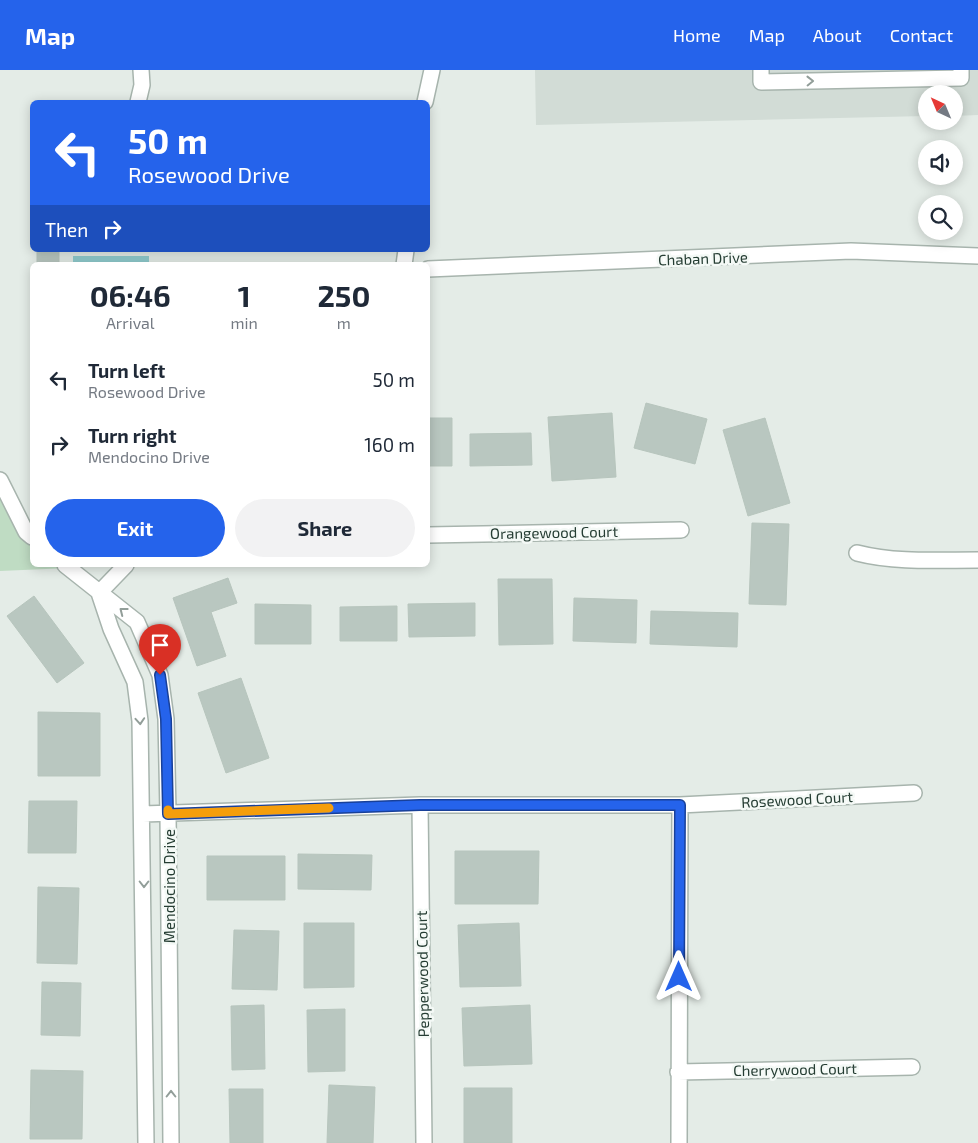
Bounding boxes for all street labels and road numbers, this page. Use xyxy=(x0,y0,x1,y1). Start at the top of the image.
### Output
street label: Chaban Drive xyxy=(658,247,748,269)
street label: Orangewood Court xyxy=(490,522,618,542)
street label: Rosewood Court xyxy=(741,787,854,811)
street label: Mendocino Drive xyxy=(160,829,178,943)
street label: Pepperwood Court xyxy=(412,910,432,1038)
street label: Cherrywood Court xyxy=(733,1059,857,1079)

